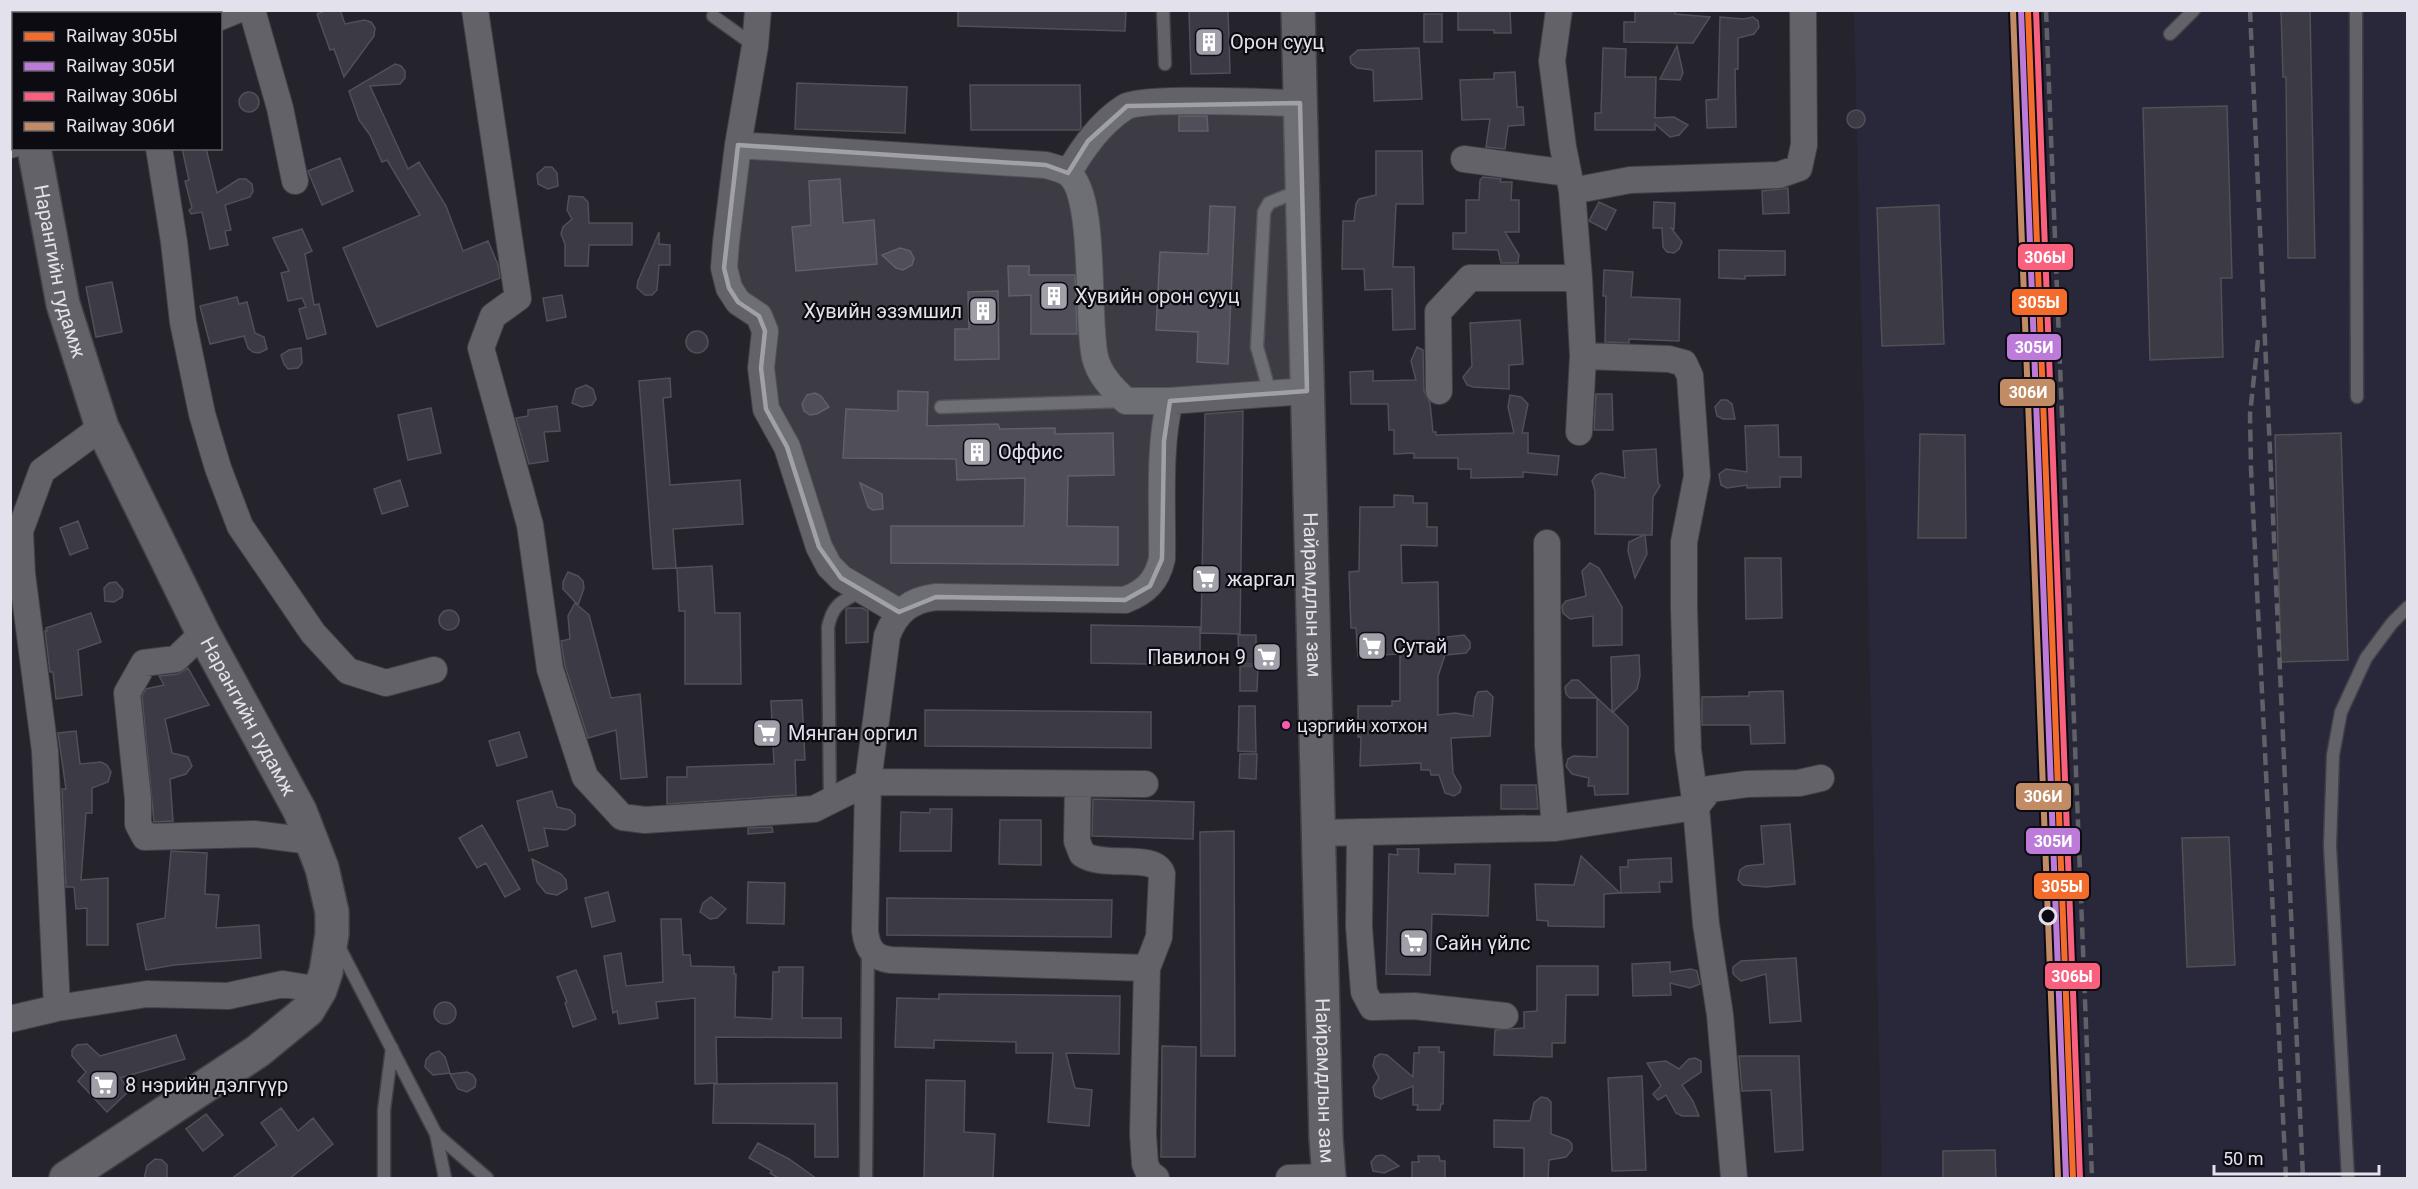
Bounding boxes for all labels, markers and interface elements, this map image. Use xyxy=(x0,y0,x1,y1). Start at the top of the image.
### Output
legend xyxy=(12,12,222,150)
text: Railway 305Ы xyxy=(66,25,178,46)
building icon: Орон сууц xyxy=(1193,26,1225,58)
place label: Орон сууц xyxy=(1230,30,1324,54)
text: Railway 305И xyxy=(66,55,175,76)
text: Railway 306Ы xyxy=(66,85,178,106)
text: Railway 306И xyxy=(66,115,175,136)
street label: Нарангийн гудамж xyxy=(29,183,92,362)
line badge: 306Ы xyxy=(2017,243,2074,271)
text: 306Ы xyxy=(2024,248,2066,267)
building icon: Хувийн орон сууц xyxy=(1038,280,1070,312)
place label: Хувийн орон сууц xyxy=(1075,284,1240,308)
line badge: 305Ы xyxy=(2011,288,2068,316)
text: 305Ы xyxy=(2018,293,2060,312)
building icon: Хувийн эзэмшил xyxy=(967,295,999,327)
place label: Хувийн эзэмшил xyxy=(803,299,962,323)
line badge: 305И xyxy=(2006,333,2062,361)
text: 305И xyxy=(2015,338,2053,357)
line badge: 306И xyxy=(1999,378,2056,407)
text: 306И xyxy=(2009,383,2047,402)
building icon: Оффис xyxy=(961,436,993,468)
place label: Оффис xyxy=(998,440,1063,464)
street label: Найрамдлын зам xyxy=(1298,512,1327,678)
supermarket icon: жаргал xyxy=(1190,563,1222,595)
place label: жаргал xyxy=(1227,567,1295,591)
supermarket icon: Сутай xyxy=(1356,630,1388,662)
street label: Нарангийн гудамж xyxy=(195,633,302,800)
place label: Сутай xyxy=(1393,634,1447,658)
supermarket icon: Павилон 9 xyxy=(1251,641,1283,673)
place label: Павилон 9 xyxy=(1147,645,1246,669)
place label: цэргийн хотхон xyxy=(1297,715,1428,736)
supermarket icon: Мянган оргил xyxy=(751,717,783,749)
marker: цэргийн хотхон xyxy=(1280,719,1292,731)
place label: Мянган оргил xyxy=(788,721,918,745)
line badge: 306И xyxy=(2015,782,2072,811)
text: 306И xyxy=(2024,787,2062,806)
line badge: 305И xyxy=(2025,827,2081,855)
text: 305И xyxy=(2034,832,2072,851)
line badge: 305Ы xyxy=(2033,872,2090,900)
text: 305Ы xyxy=(2041,877,2083,896)
unlabelled marker xyxy=(2039,907,2057,925)
supermarket icon: Сайн үйлс xyxy=(1398,927,1430,959)
place label: Сайн үйлс xyxy=(1435,931,1531,955)
line badge: 306Ы xyxy=(2044,962,2101,990)
text: 306Ы xyxy=(2051,967,2093,986)
street label: Найрамдлын зам xyxy=(1311,998,1340,1164)
supermarket icon: 8 нэрийн дэлгүүр xyxy=(88,1069,120,1101)
place label: 8 нэрийн дэлгүүр xyxy=(125,1073,288,1097)
scale bar xyxy=(2214,1138,2379,1176)
text: 50 m xyxy=(2223,1148,2263,1169)

